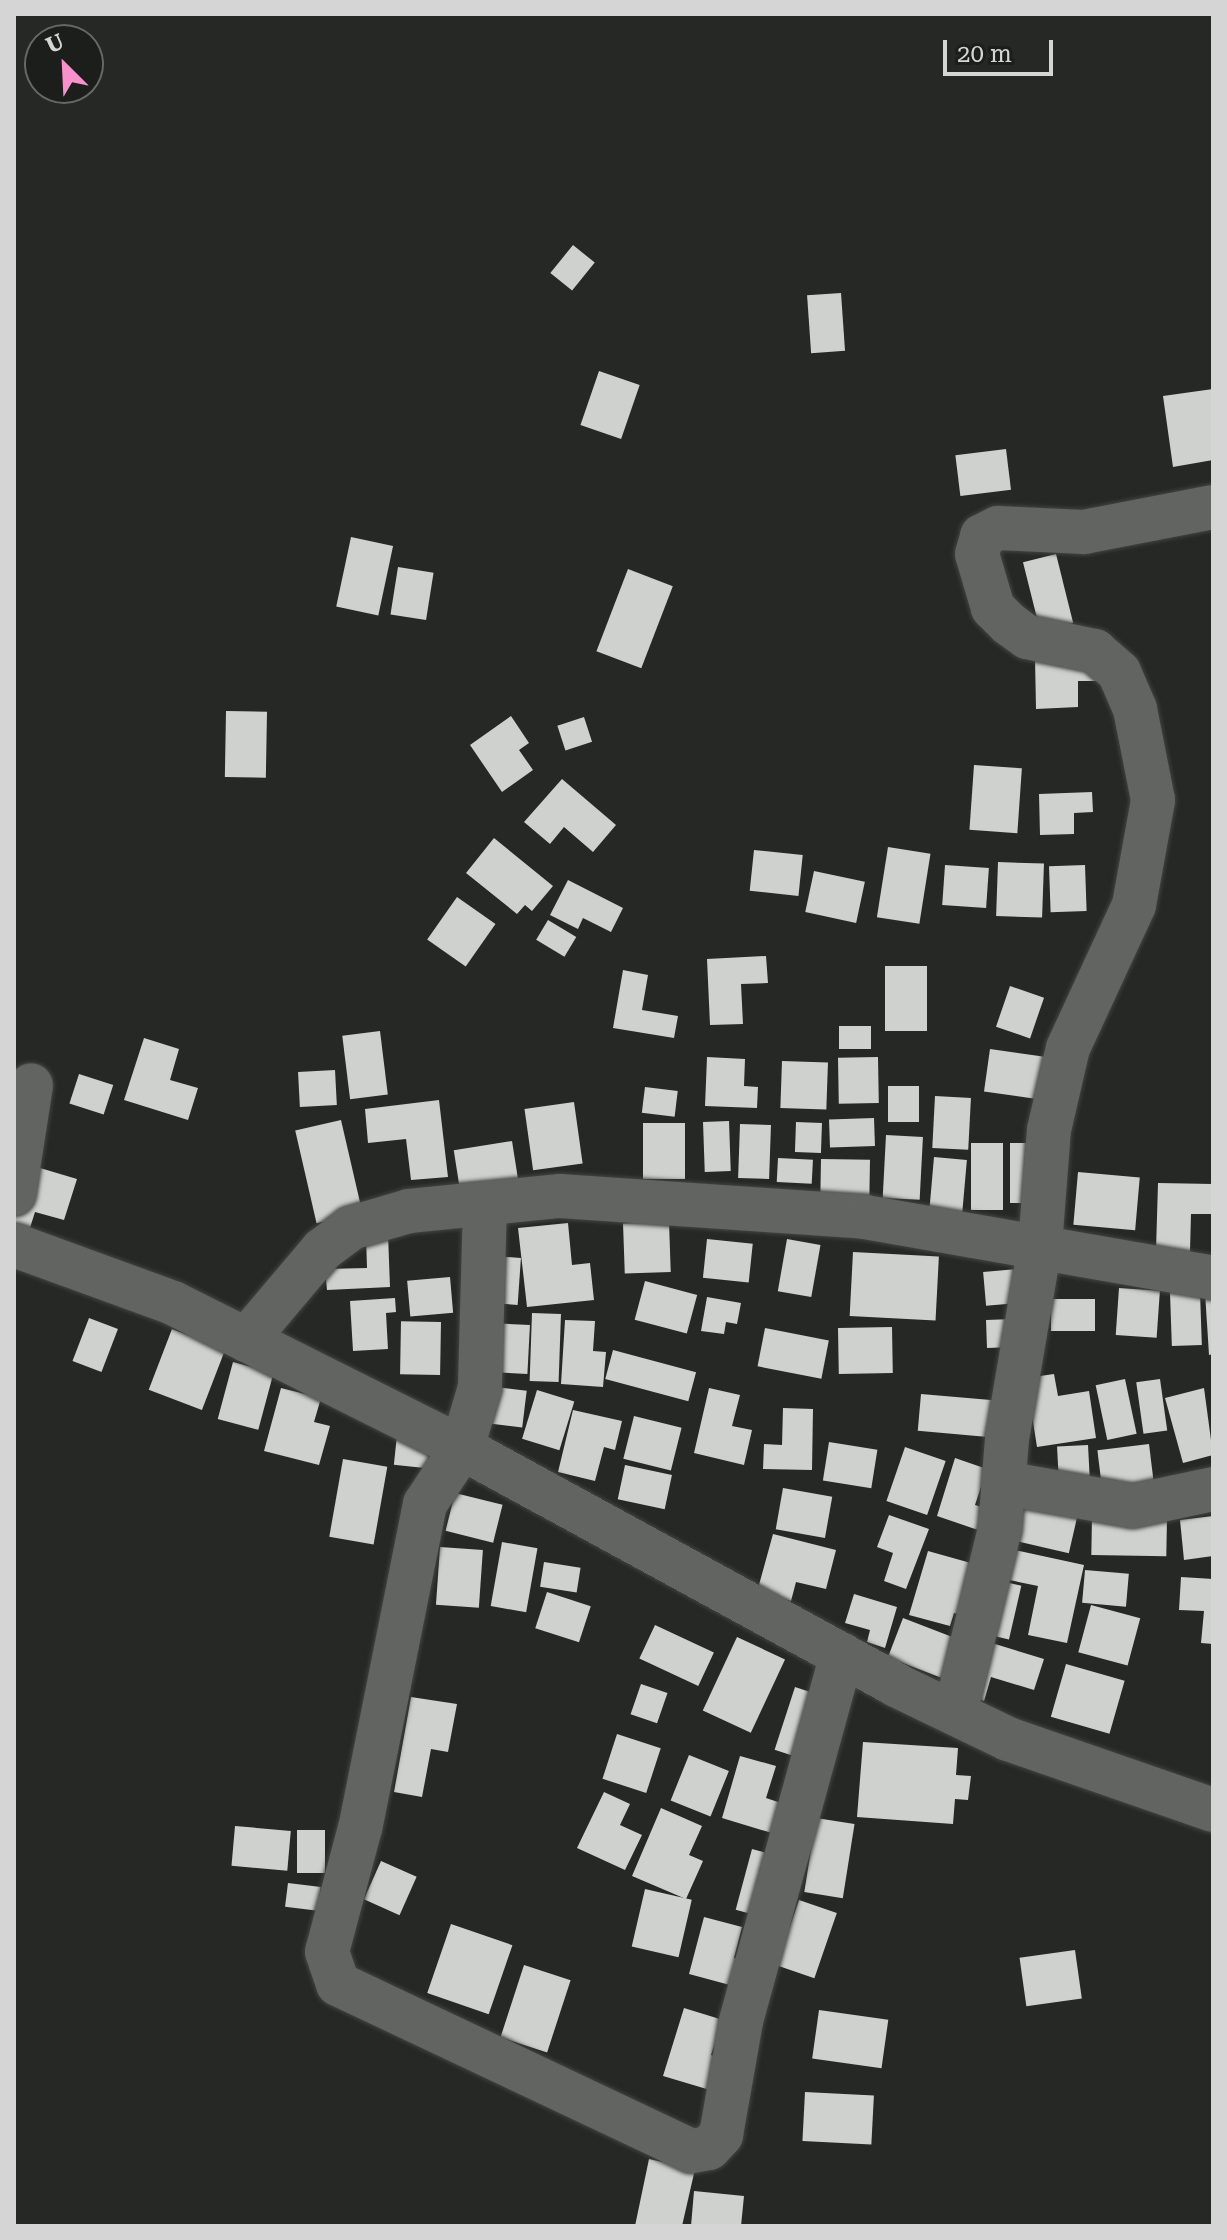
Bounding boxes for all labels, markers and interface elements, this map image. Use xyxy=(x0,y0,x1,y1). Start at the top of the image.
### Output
north arrow xyxy=(24,24,104,104)
scale bar xyxy=(947,24,1057,74)
text: U xyxy=(42,29,68,58)
text: 20 m xyxy=(957,40,1012,68)

